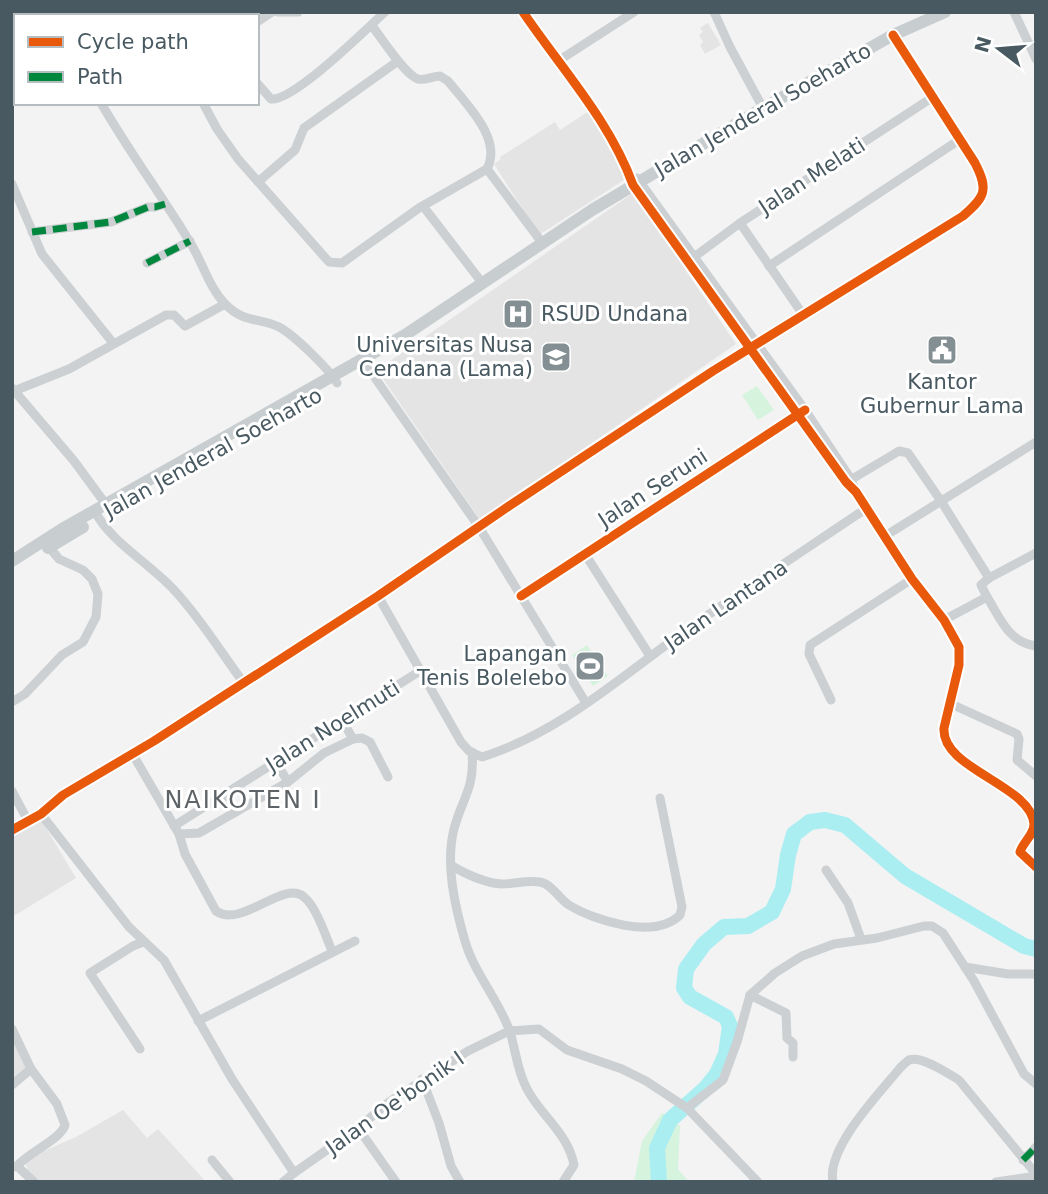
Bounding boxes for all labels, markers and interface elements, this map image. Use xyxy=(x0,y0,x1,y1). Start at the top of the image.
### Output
legend xyxy=(14,14,259,105)
north arrow xyxy=(964,14,1034,84)
text: Cycle path xyxy=(77,30,189,54)
text: N xyxy=(970,34,995,55)
street label: Jalan Jenderal Soeharto xyxy=(649,38,875,183)
text: Path xyxy=(77,65,123,89)
street label: Jalan Melati xyxy=(753,133,870,220)
hospital icon: RSUD Undana xyxy=(501,297,535,331)
place label: RSUD Undana xyxy=(541,302,688,326)
place label: Universitas Nusa Cendana (Lama) xyxy=(356,333,533,381)
public building icon: Kantor Gubernur Lama xyxy=(925,333,959,367)
school or university icon: Universitas Nusa Cendana (Lama) xyxy=(539,340,573,374)
place label: Kantor Gubernur Lama xyxy=(860,370,1024,418)
street label: Jalan Jenderal Soeharto xyxy=(98,383,326,524)
street label: Jalan Seruni xyxy=(592,444,712,533)
street label: Jalan Lantana xyxy=(658,555,792,656)
place label: Lapangan Tenis Bolelebo xyxy=(416,642,567,690)
sports icon: Lapangan Tenis Bolelebo xyxy=(573,649,607,683)
street label: Jalan Noelmuti xyxy=(260,675,404,778)
district label: NAIKOTEN I xyxy=(164,786,322,814)
street label: Jalan Oe'bonik I xyxy=(320,1046,469,1161)

